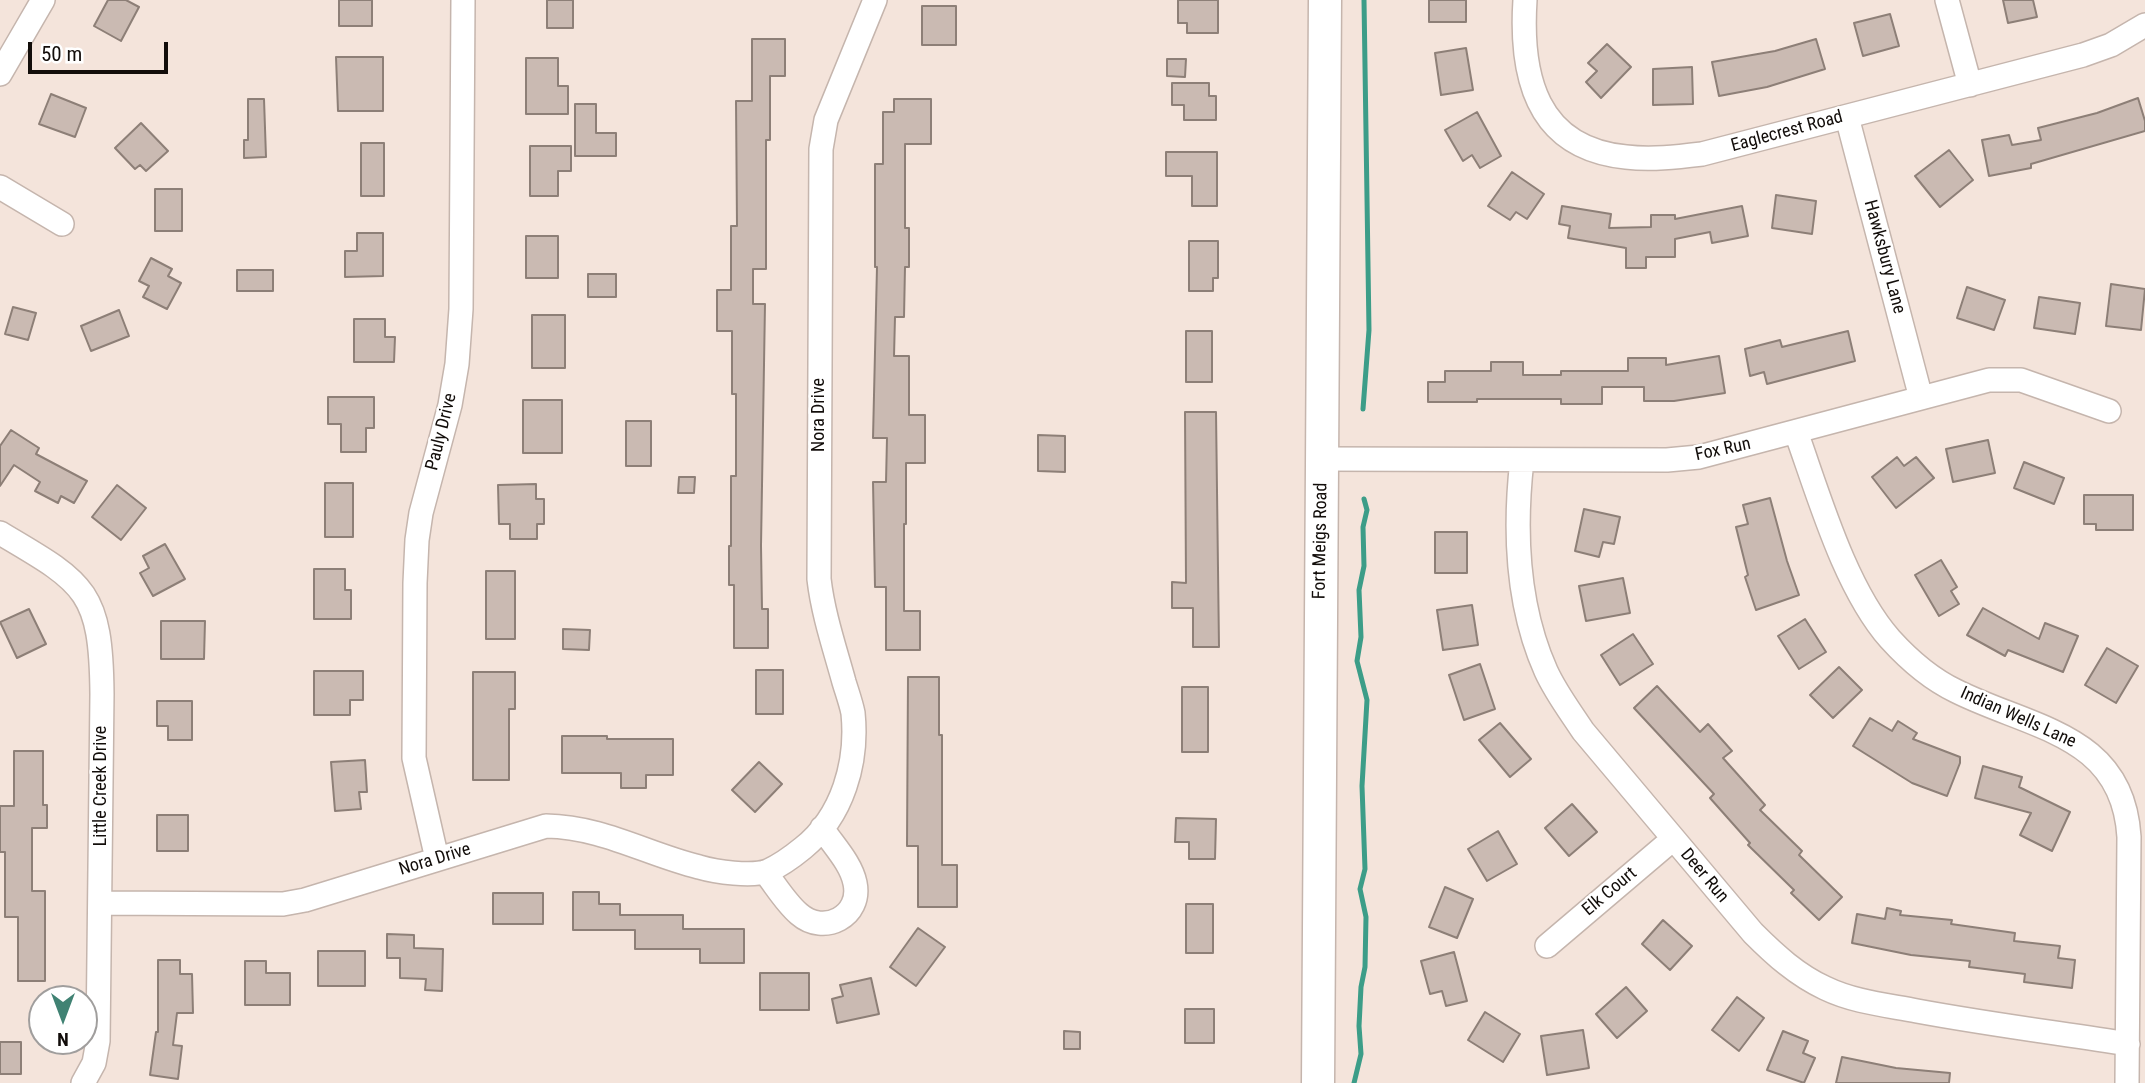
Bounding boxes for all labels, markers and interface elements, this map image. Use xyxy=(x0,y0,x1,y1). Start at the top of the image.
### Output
scale bar xyxy=(32,28,172,72)
text: 50 m xyxy=(41,42,82,66)
street label: Eaglecrest Road xyxy=(1729,107,1845,157)
street label: Hawksbury Lane xyxy=(1858,198,1910,316)
street label: Nora Drive xyxy=(808,378,830,452)
street label: Pauly Drive xyxy=(422,391,462,473)
street label: Fox Run xyxy=(1693,434,1753,466)
street label: Fort Meigs Road xyxy=(1309,483,1333,599)
street label: Indian Wells Lane xyxy=(1957,683,2079,753)
street label: Little Creek Drive xyxy=(90,726,112,846)
street label: Nora Drive xyxy=(396,839,474,881)
street label: Deer Run xyxy=(1675,845,1733,907)
street label: Elk Court xyxy=(1578,863,1642,921)
north arrow xyxy=(28,985,98,1055)
text: N xyxy=(57,1028,69,1051)

